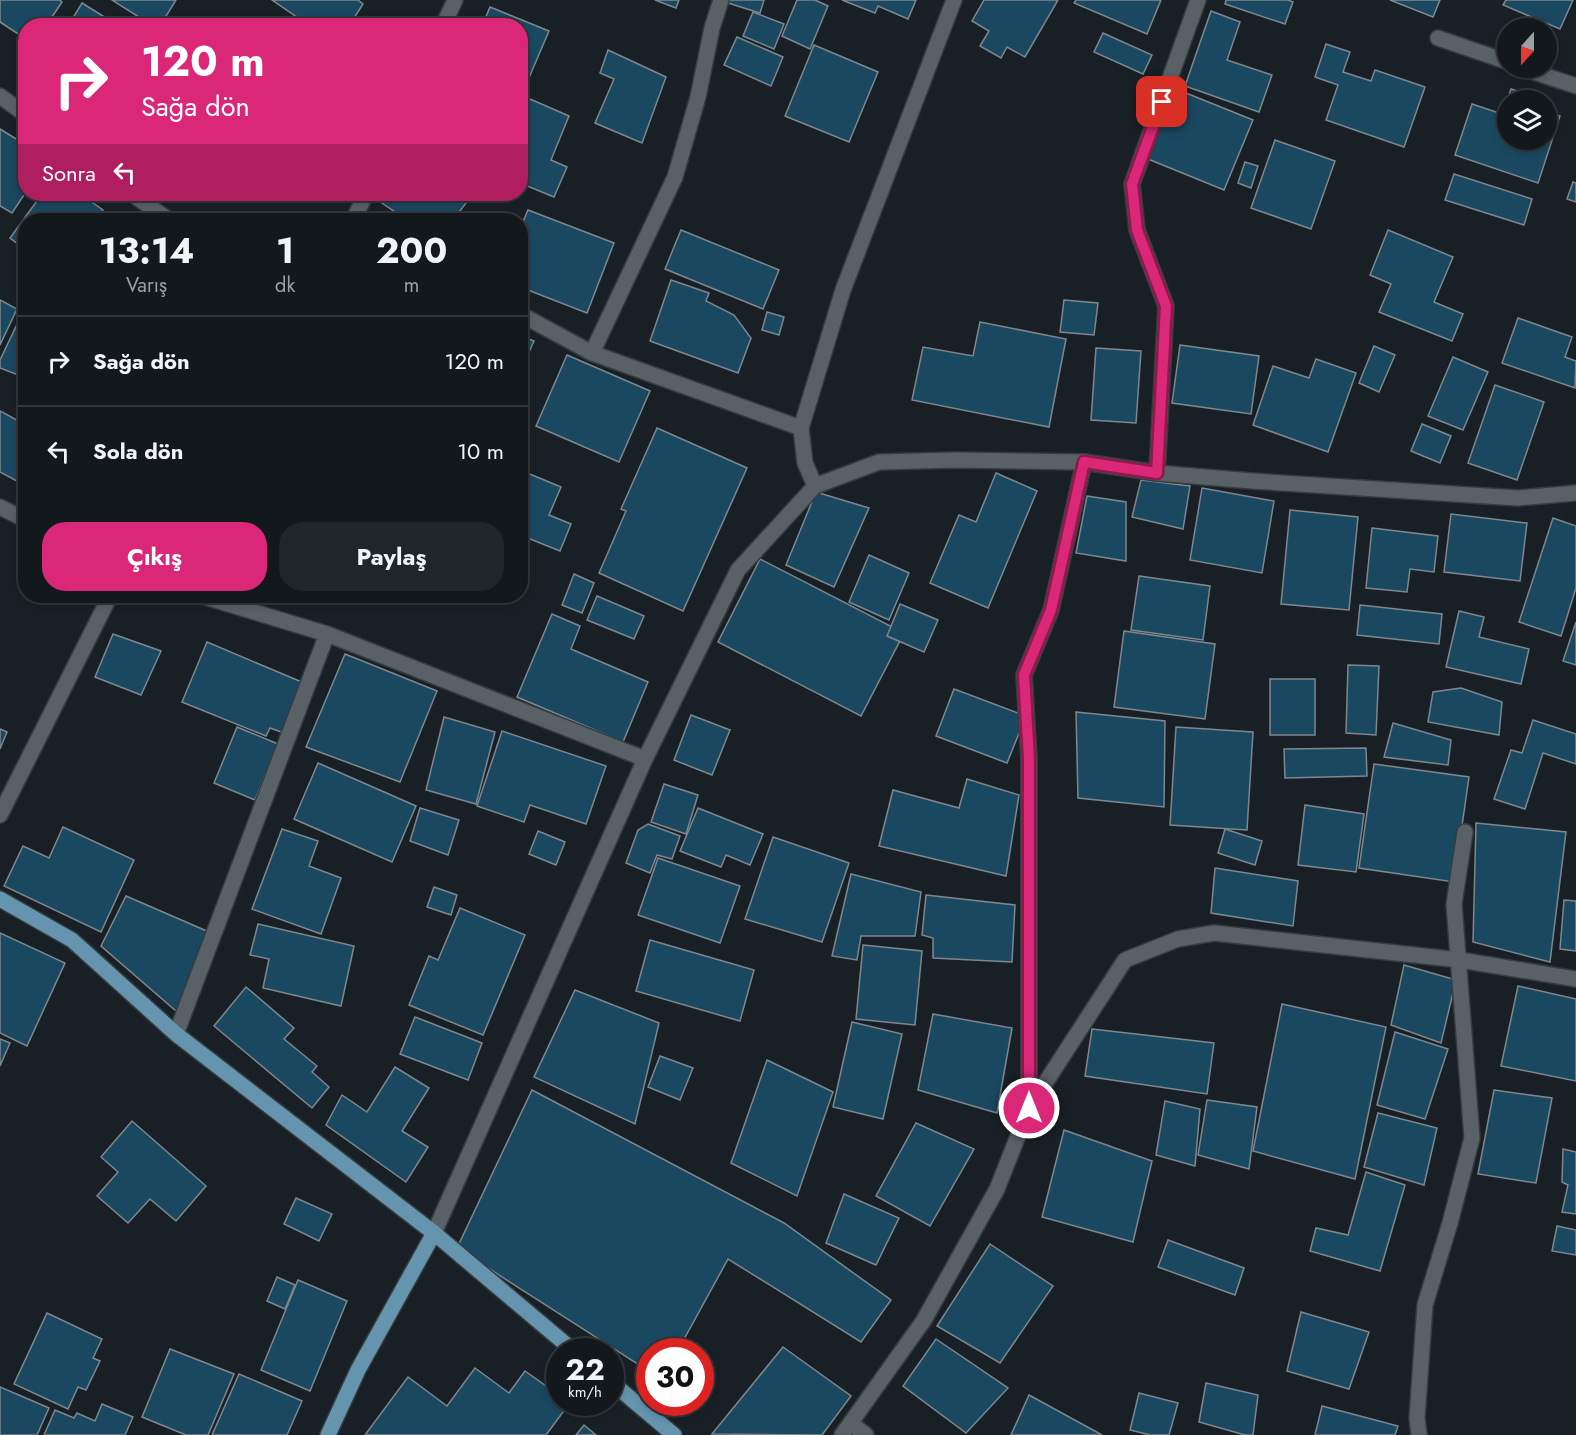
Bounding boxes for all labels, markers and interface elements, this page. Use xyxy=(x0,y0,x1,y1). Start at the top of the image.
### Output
north arrow xyxy=(1497,18,1557,78)
map controls xyxy=(1497,18,1557,150)
text: 120 m xyxy=(141,31,265,92)
icon: right xyxy=(42,42,120,120)
pin xyxy=(1136,76,1187,127)
icon: arrive xyxy=(1145,85,1178,118)
text: Sağa dön xyxy=(141,87,250,126)
button: layers xyxy=(1497,90,1557,150)
icon: left xyxy=(108,156,141,189)
text: Sonra xyxy=(42,157,96,189)
text: 13:14 xyxy=(99,224,194,276)
text: 1 xyxy=(276,224,294,276)
text: 200 xyxy=(376,224,447,276)
text: Varış xyxy=(126,271,167,300)
text: dk xyxy=(275,271,295,300)
text: m xyxy=(404,271,419,300)
icon: right xyxy=(42,345,75,378)
text: Sağa dön xyxy=(93,345,190,377)
text: 120 m xyxy=(445,345,504,377)
icon: left xyxy=(42,435,75,468)
text: Sola dön xyxy=(93,435,183,467)
text: 10 m xyxy=(457,435,504,467)
button: Çıkış xyxy=(42,522,267,591)
button: Paylaş xyxy=(279,522,504,591)
position arrow xyxy=(997,1076,1061,1140)
speed limit sign: 30 xyxy=(636,1338,714,1416)
text: 22 xyxy=(565,1348,605,1391)
text: km/h xyxy=(568,1381,602,1403)

